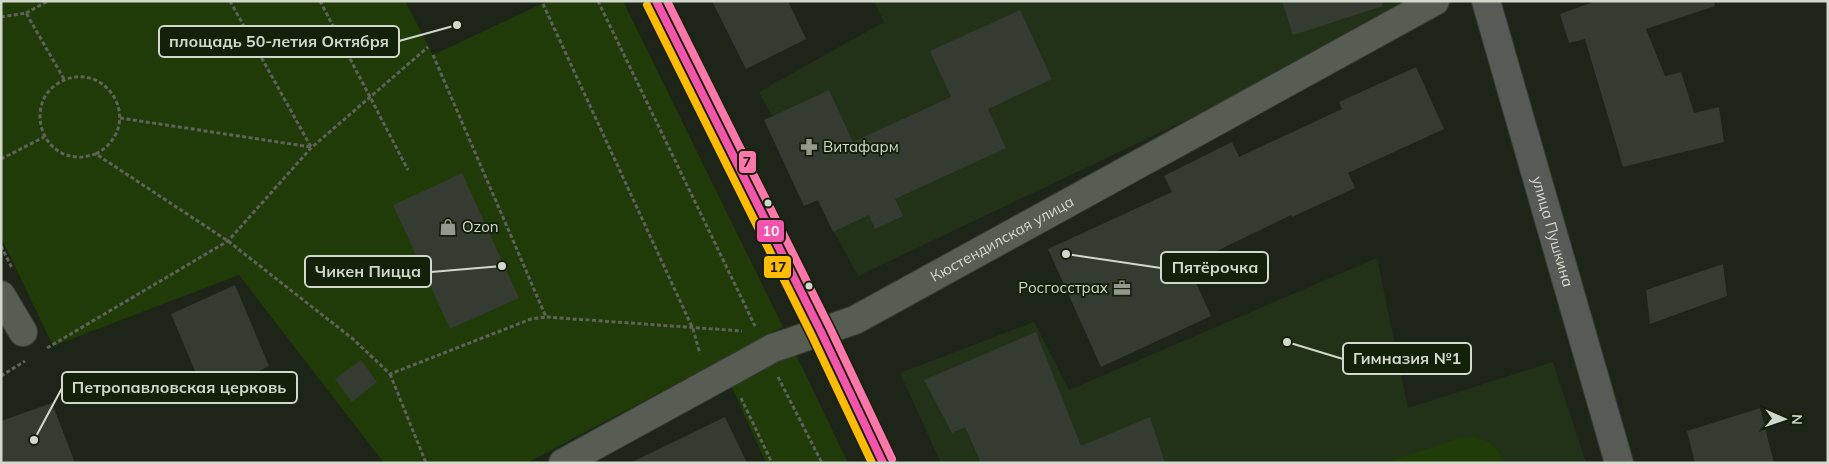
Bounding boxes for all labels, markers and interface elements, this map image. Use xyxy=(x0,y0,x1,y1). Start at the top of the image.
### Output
callout: площадь 50-летия Октября xyxy=(159,26,399,57)
text: площадь 50-летия Октября xyxy=(169,31,389,51)
pharmacy icon: Витафарм xyxy=(799,137,819,157)
place label: Витафарм xyxy=(823,137,899,156)
line badge: 7 xyxy=(738,150,757,174)
text: 7 xyxy=(743,153,751,171)
street label: улица Пушкина xyxy=(1528,174,1578,289)
street label: Кюстендилская улица xyxy=(927,192,1077,286)
unlabelled marker xyxy=(763,198,773,208)
shop icon: Ozon xyxy=(438,217,458,237)
place label: Ozon xyxy=(462,217,499,236)
line badge: 10 xyxy=(756,219,785,243)
text: 10 xyxy=(763,222,779,240)
callout: Пятёрочка xyxy=(1161,252,1268,283)
line badge: 17 xyxy=(763,255,792,279)
callout: Чикен Пицца xyxy=(305,256,431,287)
text: Пятёрочка xyxy=(1172,257,1258,277)
text: 17 xyxy=(770,258,786,276)
text: Чикен Пицца xyxy=(315,261,421,281)
place label: Росгосстрах xyxy=(1018,278,1108,297)
office icon: Росгосстрах xyxy=(1112,278,1132,298)
unlabelled marker xyxy=(804,281,814,291)
callout: Гимназия №1 xyxy=(1343,343,1471,374)
text: Гимназия №1 xyxy=(1353,348,1461,368)
callout: Петропавловская церковь xyxy=(62,372,297,403)
text: Петропавловская церковь xyxy=(72,377,286,397)
north arrow xyxy=(1759,394,1809,444)
text: N xyxy=(1788,414,1806,425)

